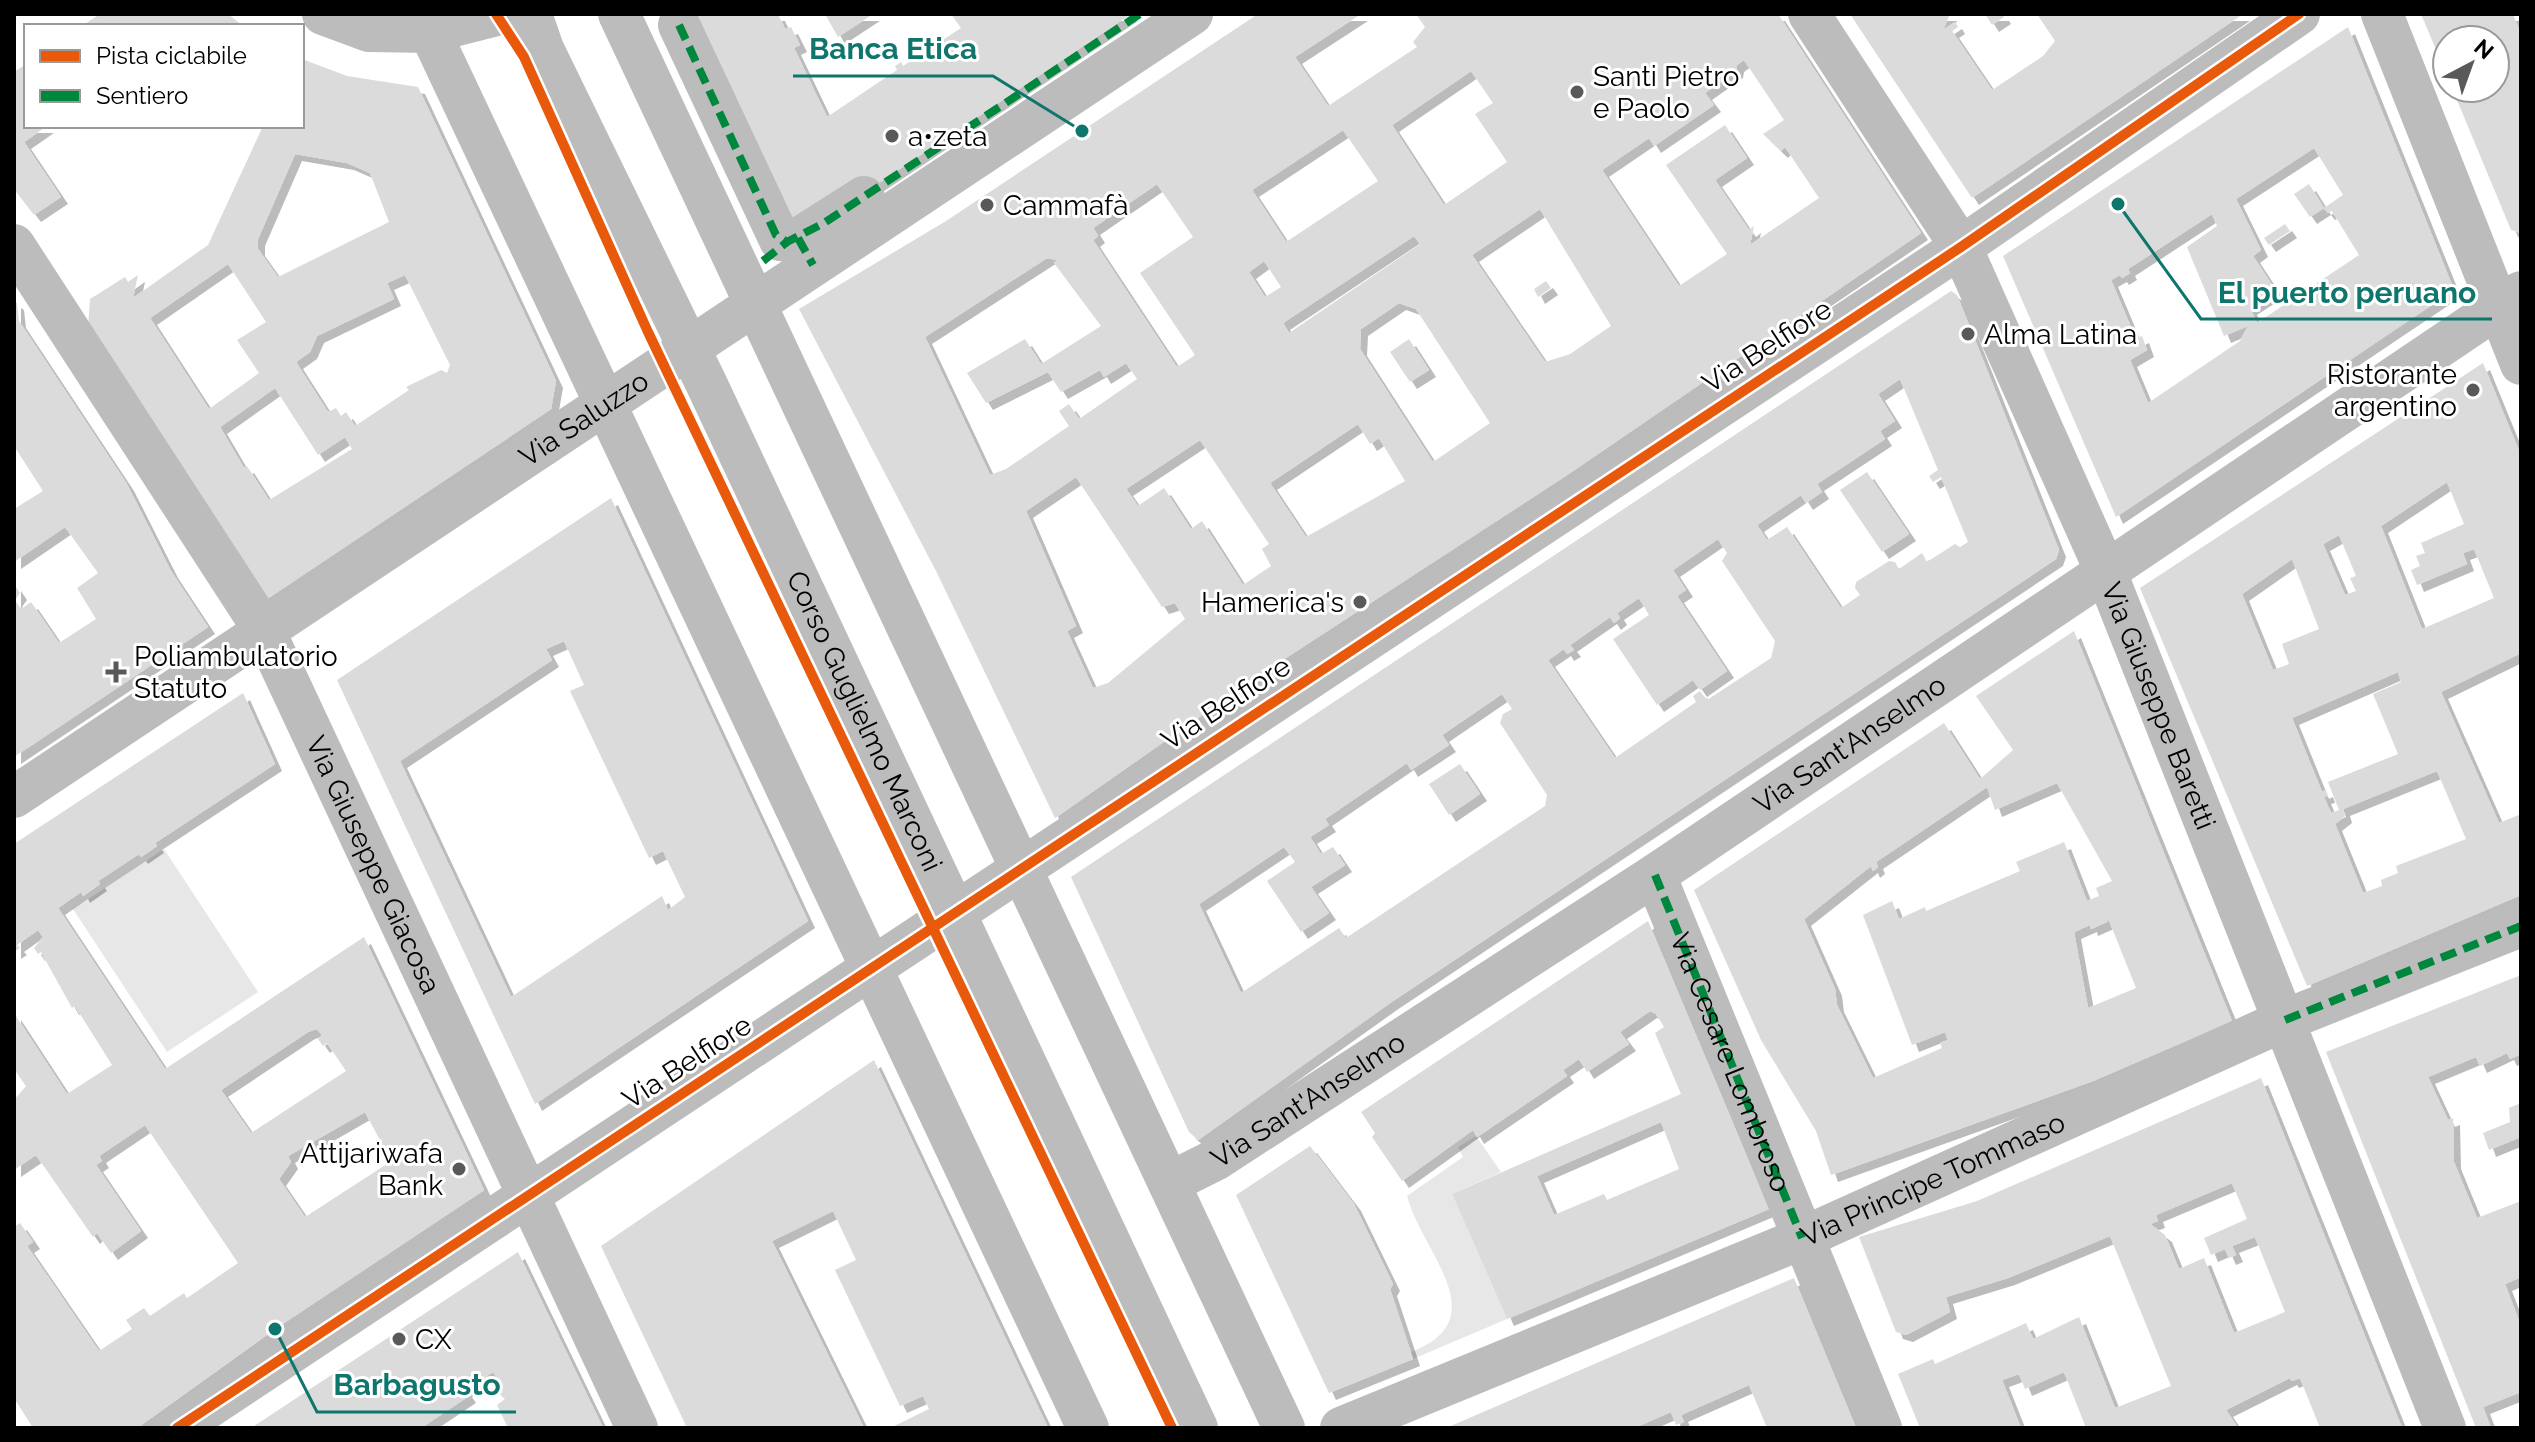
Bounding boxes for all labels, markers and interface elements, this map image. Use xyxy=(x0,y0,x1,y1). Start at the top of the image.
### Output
callout: Banca Etica xyxy=(793,22,993,76)
legend xyxy=(24,24,304,128)
north arrow xyxy=(2431,24,2511,104)
text: Banca Etica xyxy=(809,31,977,66)
text: N xyxy=(2469,34,2499,64)
text: Pista ciclabile xyxy=(96,41,247,70)
place label: Santi Pietro e Paolo xyxy=(1593,60,1739,125)
text: Sentiero xyxy=(96,81,188,110)
marker: Santi Pietro e Paolo xyxy=(1568,83,1586,101)
place label: a•zeta xyxy=(908,120,988,153)
marker: a•zeta xyxy=(883,127,901,145)
place label: Cammafà xyxy=(1003,189,1129,222)
marker: Cammafà xyxy=(978,196,996,214)
callout: El puerto peruano xyxy=(2201,265,2492,319)
text: El puerto peruano xyxy=(2218,275,2476,310)
street label: Via Belfiore xyxy=(1696,292,1838,400)
place label: Alma Latina xyxy=(1984,318,2137,351)
marker: Alma Latina xyxy=(1959,325,1977,343)
place label: Ristorante argentino xyxy=(2327,358,2457,423)
street label: Via Saluzzo xyxy=(513,364,654,473)
marker: Ristorante argentino xyxy=(2464,381,2482,399)
street label: Corso Guglielmo Marconi xyxy=(780,566,949,876)
street label: Via Giuseppe Baretti xyxy=(2095,578,2223,834)
place label: Hamerica's xyxy=(1201,586,1344,619)
marker: Hamerica's xyxy=(1351,593,1369,611)
place label: Poliambulatorio Statuto xyxy=(134,640,338,705)
street label: Via Belfiore xyxy=(1155,649,1297,757)
marker: Poliambulatorio Statuto xyxy=(105,661,127,683)
street label: Via Sant'Anselmo xyxy=(1747,668,1952,820)
street label: Via Giuseppe Giacosa xyxy=(299,731,448,999)
street label: Via Cesare Lombroso xyxy=(1664,928,1798,1197)
street label: Via Belfiore xyxy=(616,1008,758,1116)
street label: Via Sant'Anselmo xyxy=(1205,1025,1411,1175)
street label: Via Principe Tommaso xyxy=(1795,1105,2070,1253)
place label: Attijariwafa Bank xyxy=(300,1137,443,1202)
marker: Attijariwafa Bank xyxy=(450,1160,468,1178)
place label: CX xyxy=(415,1323,452,1356)
marker: CX xyxy=(390,1330,408,1348)
callout: Barbagusto xyxy=(317,1358,516,1412)
text: Barbagusto xyxy=(333,1367,501,1402)

